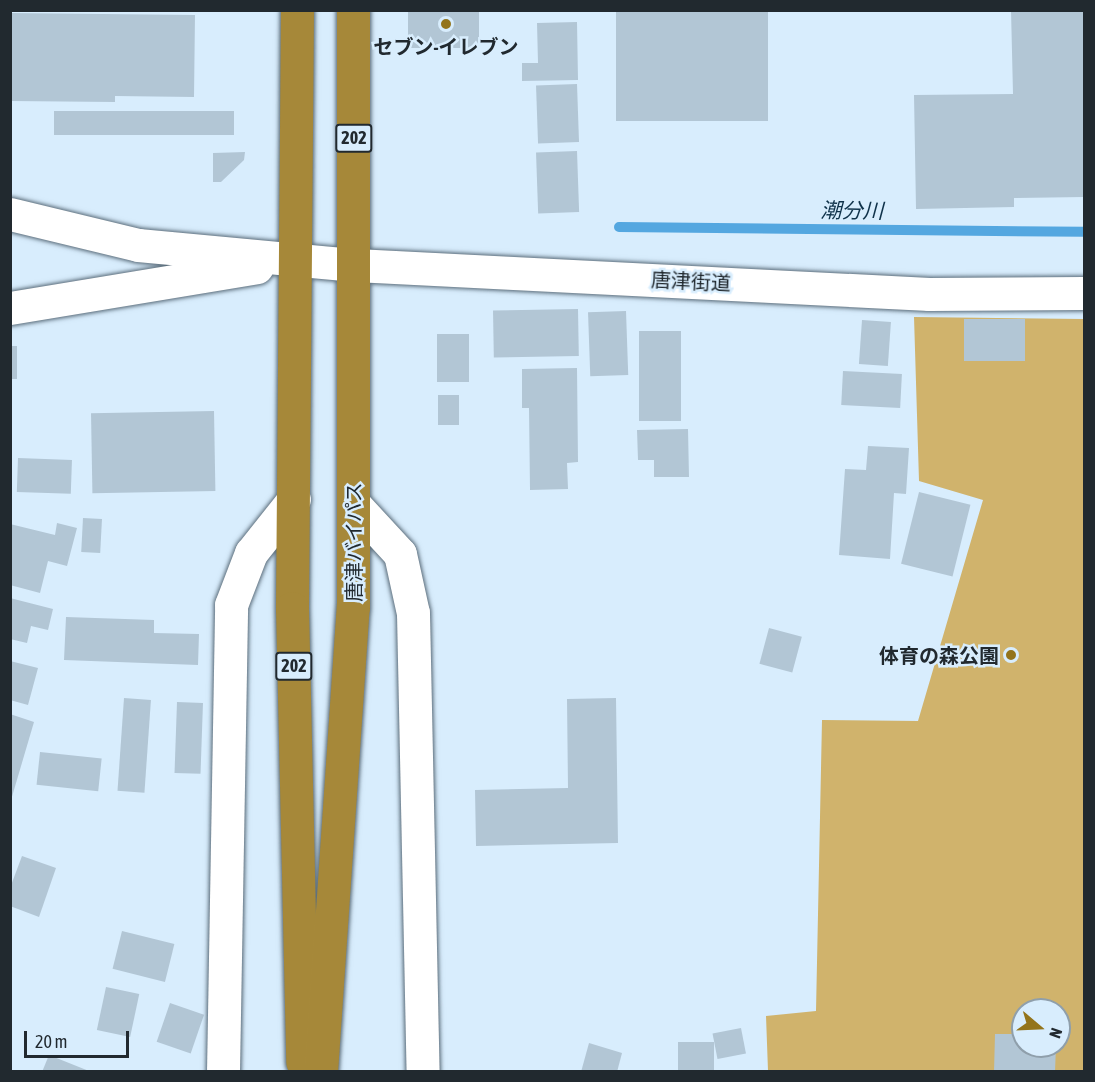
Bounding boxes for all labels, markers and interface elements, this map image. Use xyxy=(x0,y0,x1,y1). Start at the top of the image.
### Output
marker: セブン-イレブン xyxy=(439,17,453,31)
place label: セブン-イレブン xyxy=(374,34,518,58)
road number: 202 xyxy=(334,123,374,153)
water label: 潮分川 xyxy=(820,197,884,223)
street label: 唐津街道 xyxy=(650,267,732,295)
street label: 唐津バイパス xyxy=(341,482,365,602)
place label: 体育の森公園 xyxy=(879,643,999,667)
marker: 体育の森公園 xyxy=(1004,648,1018,662)
road number: 202 xyxy=(274,651,314,681)
north arrow xyxy=(1011,998,1071,1058)
scale bar xyxy=(27,1019,132,1057)
text: N xyxy=(1046,1026,1066,1041)
text: 20 m xyxy=(35,1031,67,1052)

